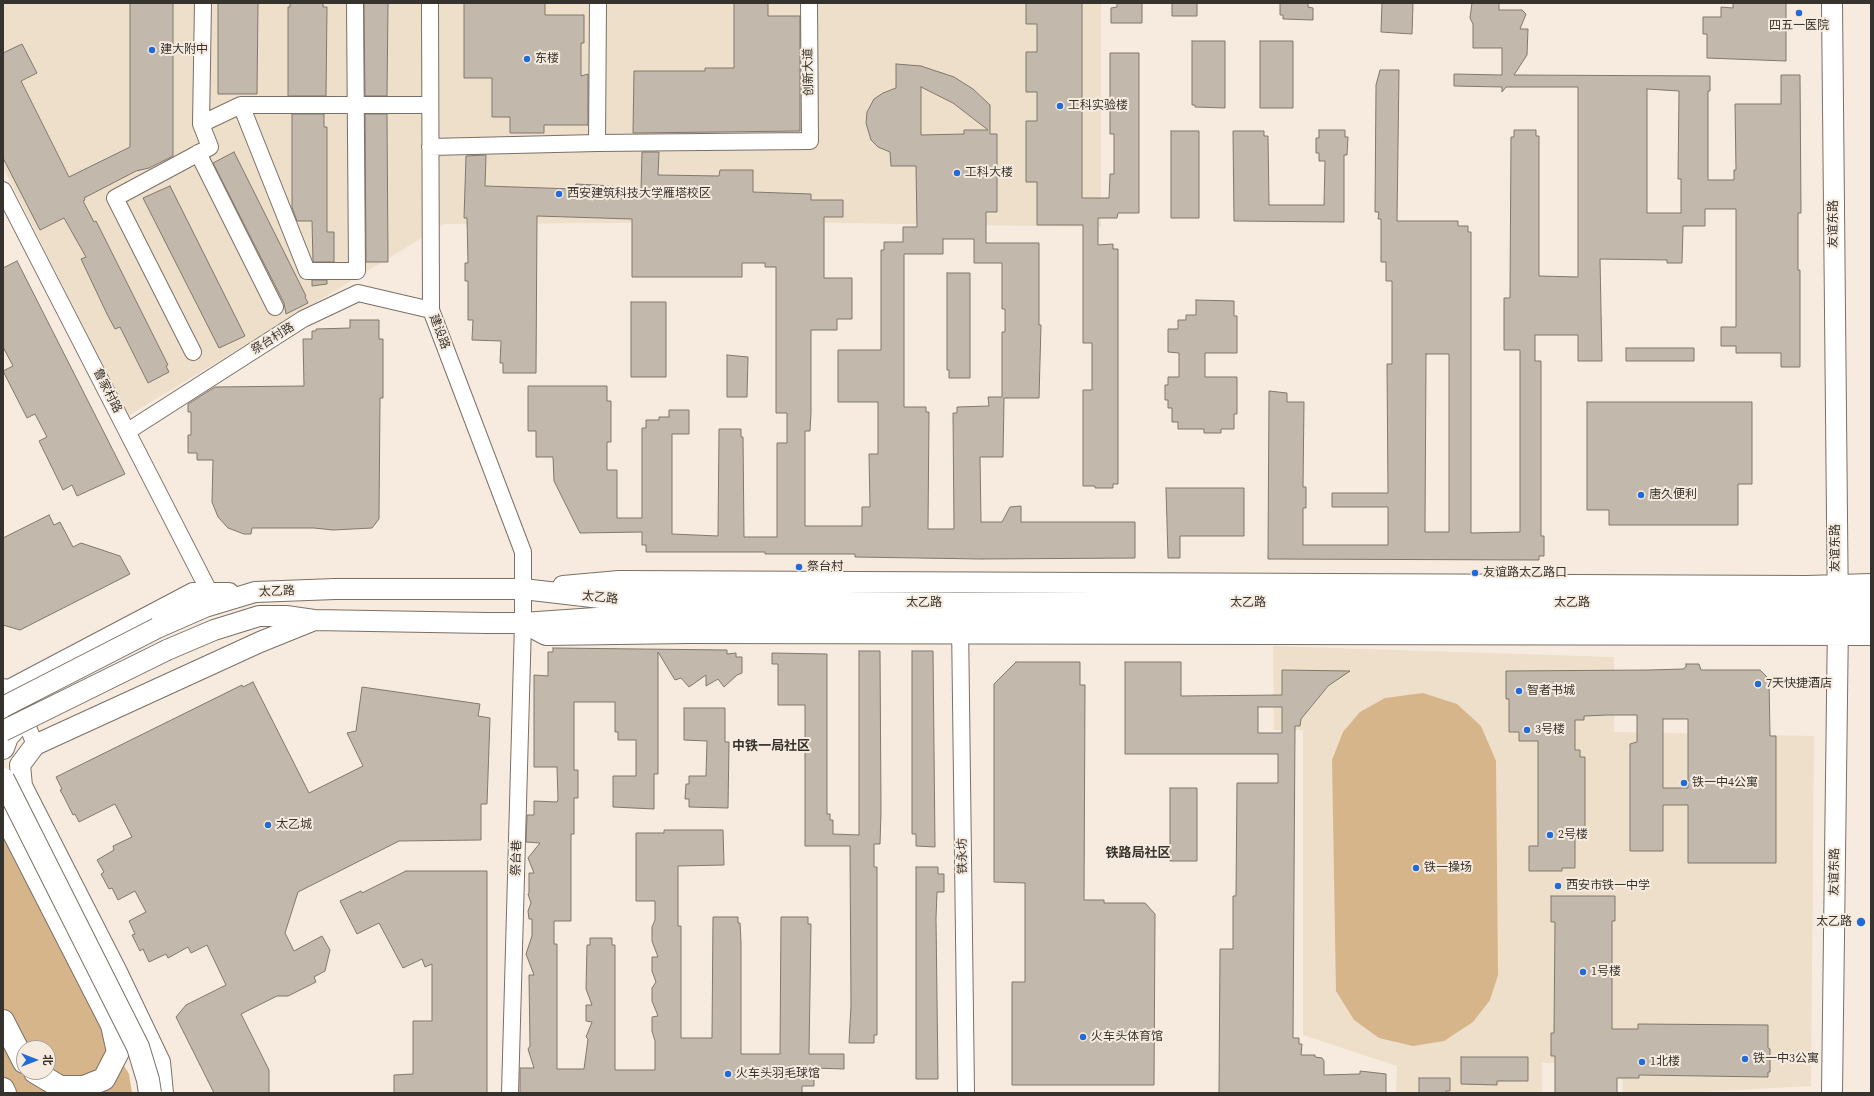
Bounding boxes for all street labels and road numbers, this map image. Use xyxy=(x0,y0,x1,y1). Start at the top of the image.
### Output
street label: 创新大道 xyxy=(801,48,817,96)
street label: 友谊东路 xyxy=(1827,200,1841,248)
street label: 建设路 xyxy=(426,313,452,351)
street label: 祭台村路 xyxy=(249,320,297,358)
street label: 鲁家村路 xyxy=(90,366,124,416)
street label: 友谊东路 xyxy=(1829,524,1843,572)
street label: 太乙路 xyxy=(259,584,295,600)
street label: 太乙路 xyxy=(581,589,619,607)
street label: 太乙路 xyxy=(906,596,942,610)
street label: 太乙路 xyxy=(1230,596,1266,610)
street label: 太乙路 xyxy=(1554,596,1590,610)
street label: 铁永坊 xyxy=(955,838,971,874)
street label: 祭台巷 xyxy=(509,840,525,876)
street label: 友谊东路 xyxy=(1827,848,1843,896)

